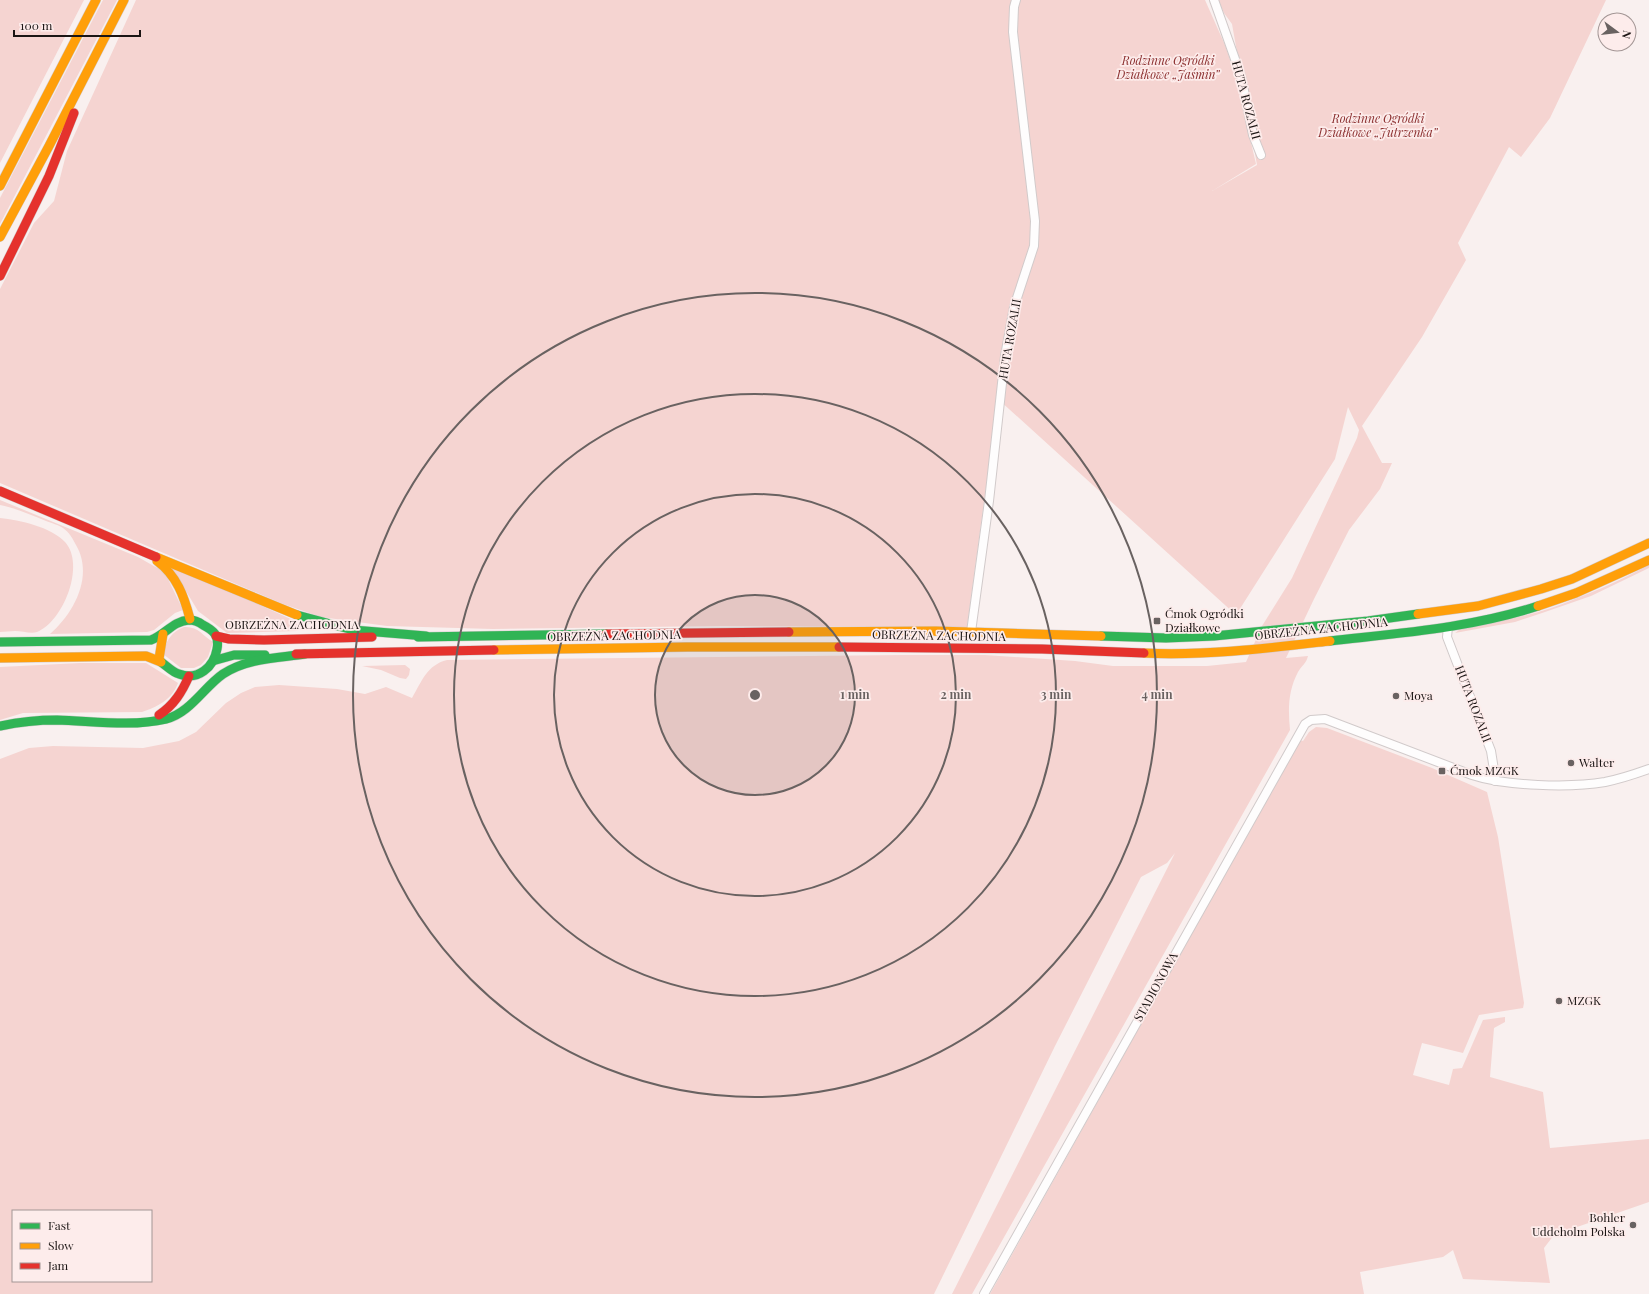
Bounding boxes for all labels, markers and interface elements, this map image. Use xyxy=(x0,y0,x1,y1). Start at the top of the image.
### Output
scale bar xyxy=(14,12,140,38)
north arrow xyxy=(1597,12,1637,52)
text: 100 m xyxy=(20,17,53,33)
text: N xyxy=(1619,29,1635,41)
park label: Rodzinne Ogródki Działkowe „Jaśmin” xyxy=(1115,52,1221,82)
street label: HUTA ROZALII xyxy=(1229,59,1265,141)
park label: Rodzinne Ogródki Działkowe „Jutrzenka” xyxy=(1317,110,1439,140)
street label: HUTA ROZALII xyxy=(994,298,1024,380)
place label: Ćmok Ogródki Działkowe xyxy=(1165,605,1244,635)
street label: OBRZEŻNA ZACHODNIA xyxy=(1254,613,1389,643)
street label: OBRZEŻNA ZACHODNIA xyxy=(225,616,359,632)
marker: Ćmok Ogródki Działkowe xyxy=(1152,616,1162,626)
street label: OBRZEŻNA ZACHODNIA xyxy=(547,626,681,644)
street label: OBRZEŻNA ZACHODNIA xyxy=(872,626,1006,644)
street label: HUTA ROZALII xyxy=(1452,663,1496,744)
text: 1 min xyxy=(840,686,870,702)
text: 2 min xyxy=(941,686,972,702)
text: 3 min xyxy=(1041,686,1072,702)
text: 4 min xyxy=(1141,686,1173,702)
place label: Moya xyxy=(1404,687,1433,703)
centre of rings xyxy=(748,688,762,702)
marker: Moya xyxy=(1391,691,1401,701)
place label: Walter xyxy=(1578,754,1615,770)
marker: Walter xyxy=(1566,758,1576,768)
place label: Ćmok MZGK xyxy=(1450,762,1519,778)
marker: Ćmok MZGK xyxy=(1437,766,1447,776)
street label: STADIONOWA xyxy=(1129,949,1181,1024)
place label: MZGK xyxy=(1567,992,1601,1008)
marker: MZGK xyxy=(1554,996,1564,1006)
place label: Bohler Uddeholm Polska xyxy=(1532,1209,1626,1239)
legend xyxy=(12,1210,152,1282)
text: Fast xyxy=(48,1217,71,1233)
marker: Bohler Uddeholm Polska xyxy=(1628,1220,1638,1230)
text: Slow xyxy=(48,1237,74,1253)
text: Jam xyxy=(47,1257,69,1273)

